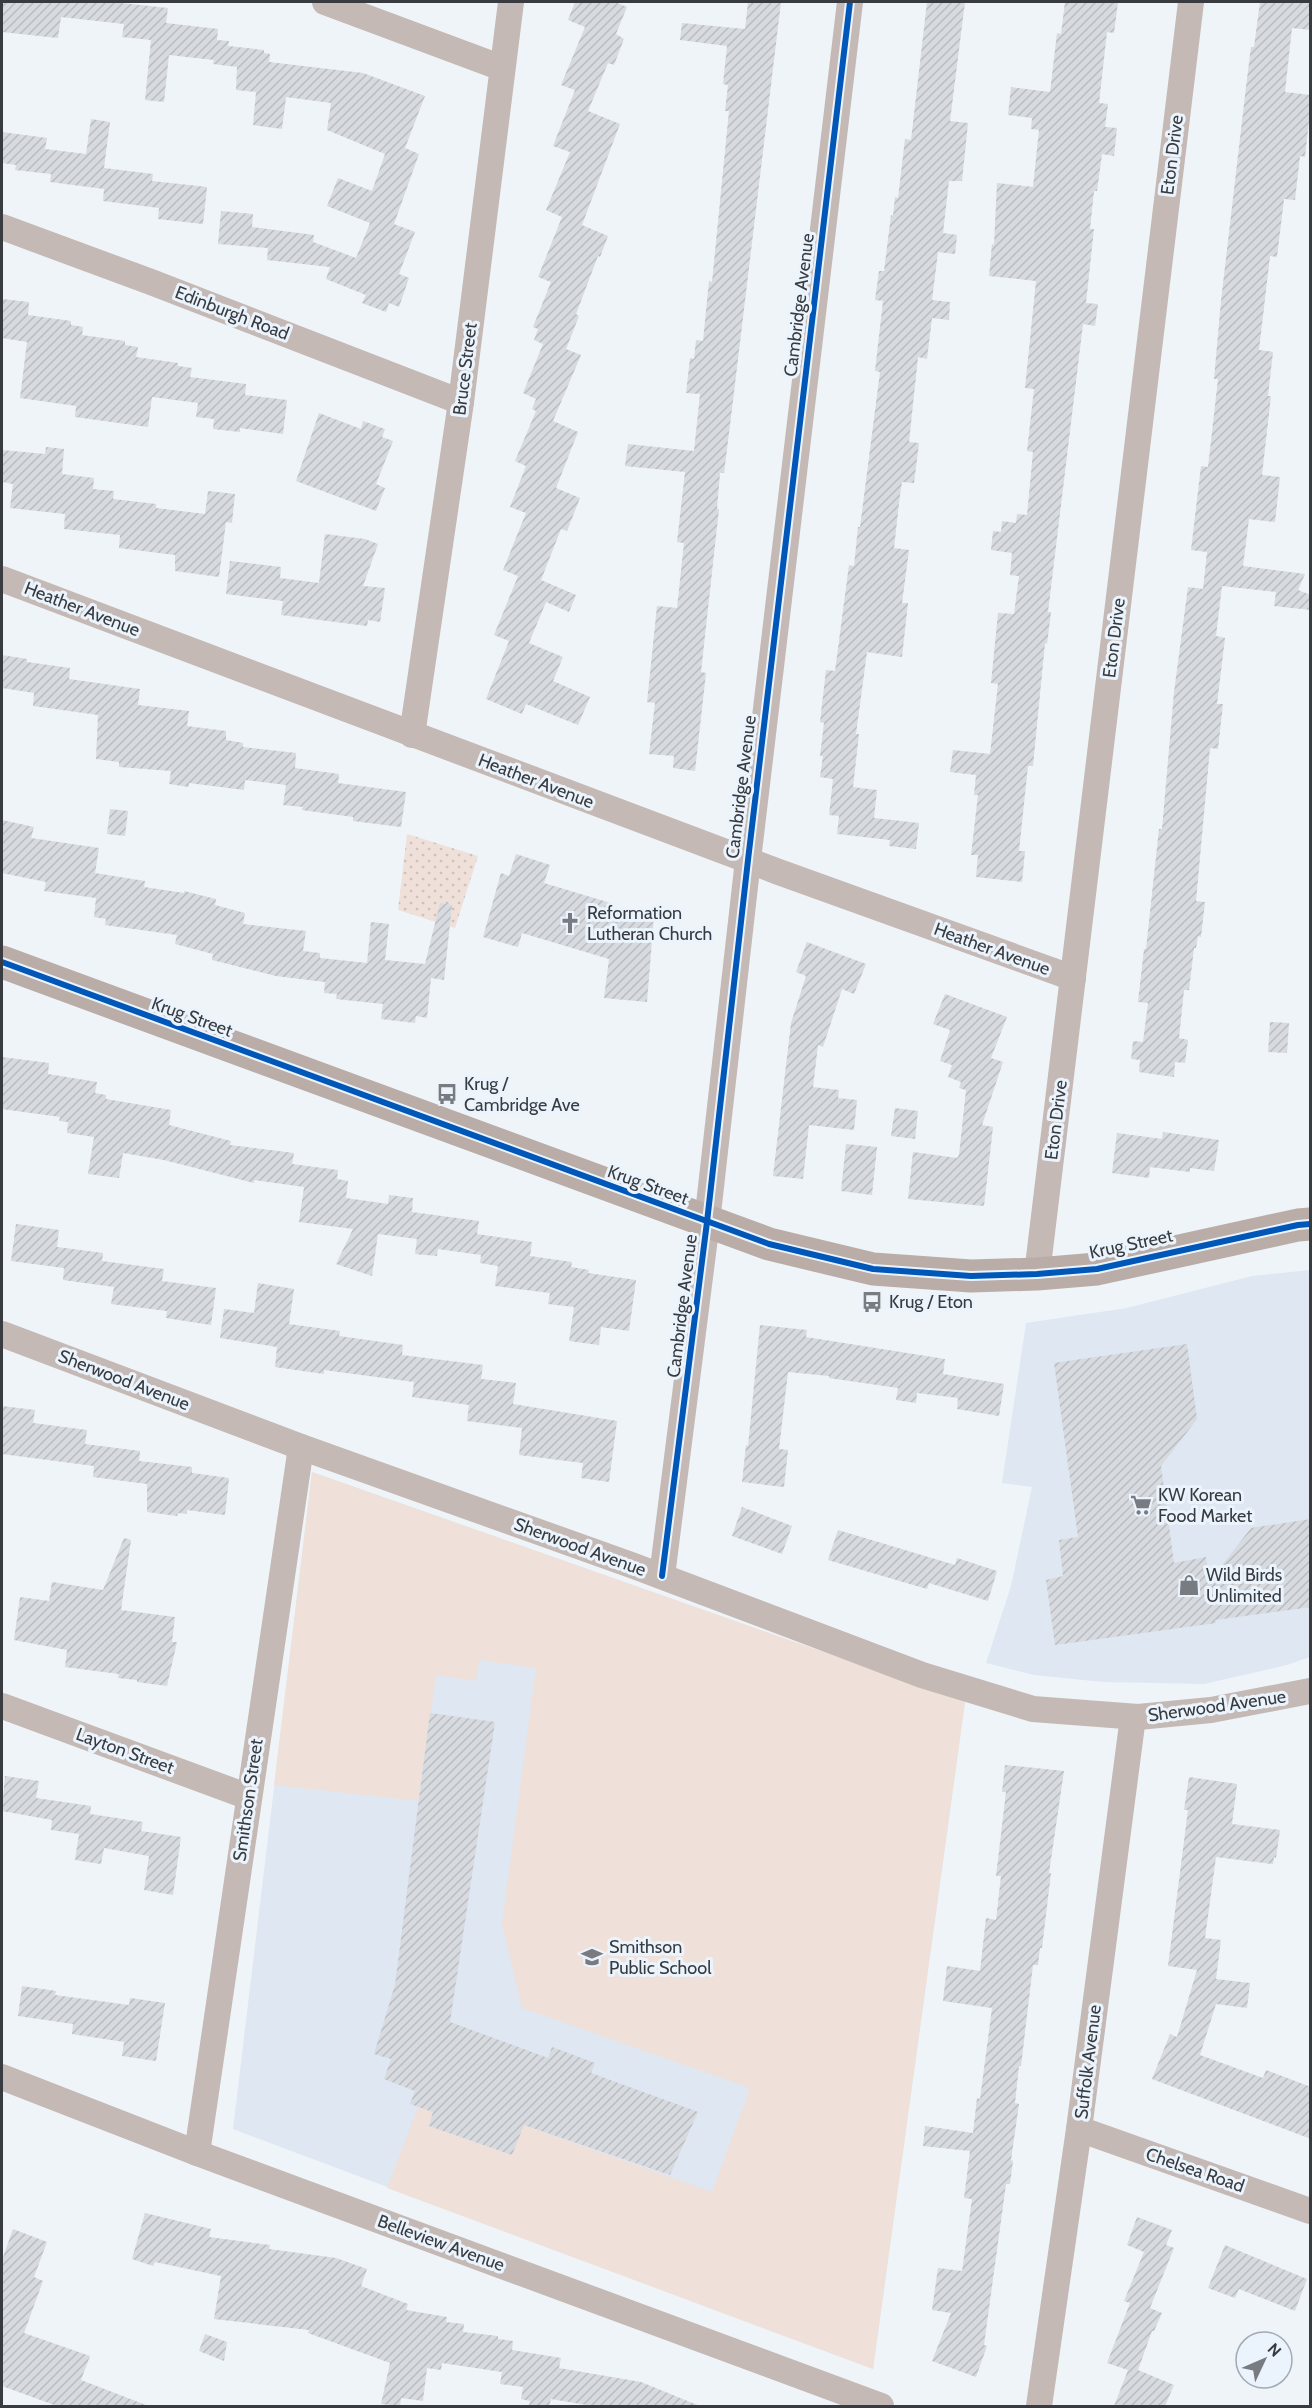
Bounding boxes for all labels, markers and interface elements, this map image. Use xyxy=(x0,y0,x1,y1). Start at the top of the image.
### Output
street label: Eton Drive xyxy=(1156,114,1188,196)
street label: Cambridge Avenue xyxy=(779,232,819,378)
street label: Edinburgh Road xyxy=(172,281,292,345)
street label: Bruce Street xyxy=(448,321,482,417)
street label: Heather Avenue xyxy=(21,577,143,641)
street label: Eton Drive xyxy=(1098,597,1130,679)
street label: Cambridge Avenue xyxy=(721,714,761,860)
street label: Heather Avenue xyxy=(475,749,597,813)
place label: Reformation Lutheran Church xyxy=(587,902,712,945)
church icon: Reformation Lutheran Church xyxy=(558,911,582,935)
street label: Heather Avenue xyxy=(931,918,1053,980)
street label: Krug Street xyxy=(148,992,236,1042)
place label: Krug / Cambridge Ave xyxy=(464,1073,580,1116)
street label: Eton Drive xyxy=(1040,1079,1072,1161)
bus stop icon: Krug / Cambridge Ave xyxy=(435,1082,459,1106)
street label: Krug Street xyxy=(604,1160,692,1210)
street label: Krug Street xyxy=(1087,1224,1175,1264)
street label: Cambridge Avenue xyxy=(662,1233,702,1379)
bus stop icon: Krug / Eton xyxy=(860,1290,884,1314)
place label: Krug / Eton xyxy=(889,1291,973,1313)
street label: Sherwood Avenue xyxy=(55,1345,193,1415)
place label: KW Korean Food Market xyxy=(1158,1484,1252,1527)
supermarket icon: KW Korean Food Market xyxy=(1129,1493,1153,1517)
street label: Sherwood Avenue xyxy=(511,1513,649,1581)
place label: Wild Birds Unlimited xyxy=(1206,1564,1282,1607)
shop icon: Wild Birds Unlimited xyxy=(1177,1573,1201,1597)
street label: Sherwood Avenue xyxy=(1147,1685,1287,1727)
street label: Layton Street xyxy=(73,1723,177,1779)
street label: Smithson Street xyxy=(229,1737,267,1863)
place label: Smithson Public School xyxy=(609,1936,712,1979)
school or university icon: Smithson Public School xyxy=(580,1945,604,1969)
street label: Suffolk Avenue xyxy=(1070,2004,1106,2120)
street label: Chelsea Road xyxy=(1143,2143,1247,2197)
street label: Belleview Avenue xyxy=(374,2210,508,2276)
north arrow xyxy=(1234,2330,1294,2390)
text: N xyxy=(1264,2339,1285,2361)

